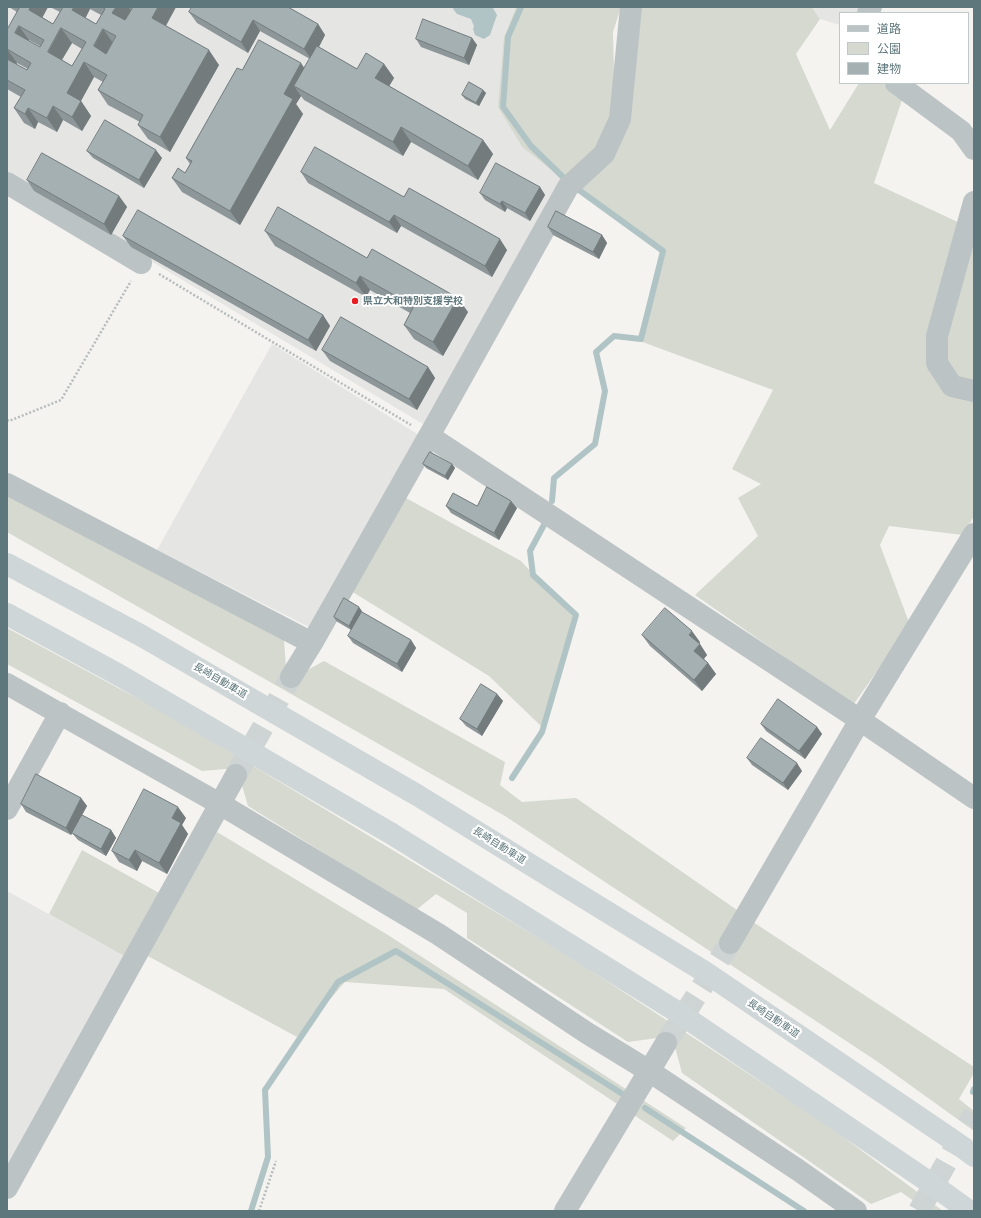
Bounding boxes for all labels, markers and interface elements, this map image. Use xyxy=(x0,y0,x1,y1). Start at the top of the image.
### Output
legend xyxy=(839,12,969,84)
text: 道路 xyxy=(877,20,901,37)
text: 公園 xyxy=(877,40,901,57)
text: 建物 xyxy=(877,60,901,77)
place label: 県立大和特別支援学校 xyxy=(363,295,463,307)
marker: 県立大和特別支援学校 xyxy=(350,296,360,306)
street label: 長崎自動車道 xyxy=(191,661,249,701)
street label: 長崎自動車道 xyxy=(470,825,528,867)
street label: 長崎自動車道 xyxy=(745,997,801,1041)

